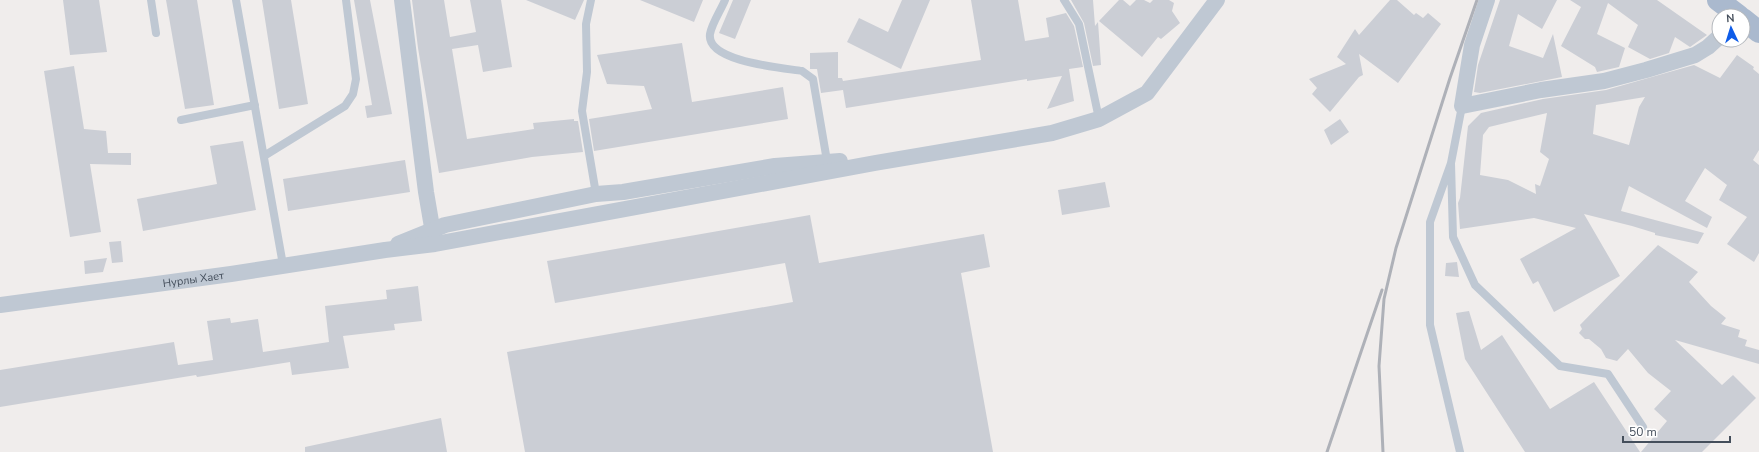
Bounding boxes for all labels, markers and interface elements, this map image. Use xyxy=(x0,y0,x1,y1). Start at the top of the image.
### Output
north arrow xyxy=(1711,8,1751,48)
text: N xyxy=(1726,11,1735,26)
street label: Нурлы Хает xyxy=(162,268,225,291)
scale bar xyxy=(1623,418,1730,444)
text: 50 m xyxy=(1629,424,1657,440)

